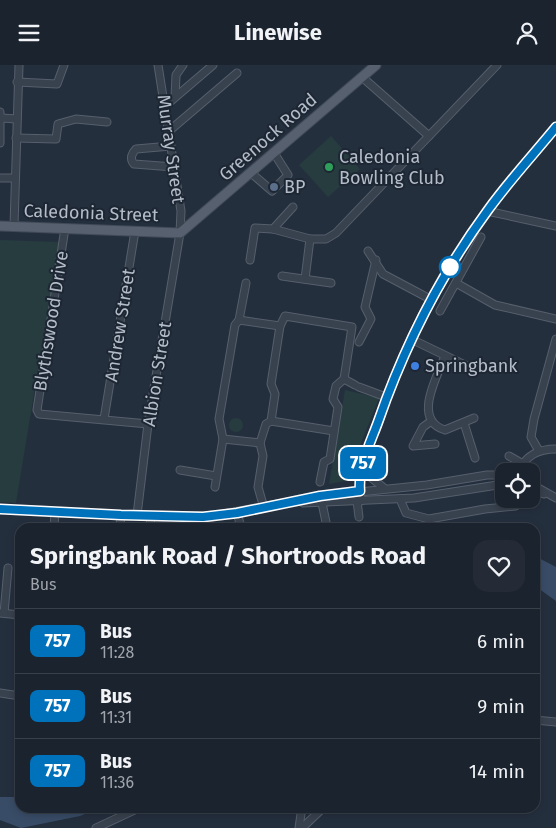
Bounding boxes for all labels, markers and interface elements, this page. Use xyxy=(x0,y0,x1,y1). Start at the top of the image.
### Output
icon: menu xyxy=(15,19,43,47)
text: Linewise xyxy=(234,19,322,46)
icon: person xyxy=(513,19,541,47)
street label: Greenock Road xyxy=(215,88,321,186)
street label: Murray Street xyxy=(152,93,190,205)
place label: Caledonia Bowling Club xyxy=(339,146,445,189)
marker: Caledonia Bowling Club xyxy=(323,161,335,173)
place label: BP xyxy=(284,176,305,198)
marker: BP xyxy=(268,181,280,193)
street label: Caledonia Street xyxy=(23,200,159,226)
street label: Blythswood Drive xyxy=(29,249,73,393)
unlabelled marker xyxy=(439,256,461,278)
street label: Andrew Street xyxy=(100,266,140,383)
street label: Albion Street xyxy=(138,319,176,428)
place label: Springbank xyxy=(425,355,518,377)
marker: Springbank xyxy=(409,360,421,372)
line badge: 757 xyxy=(334,447,392,479)
text: 757 xyxy=(350,452,376,474)
map controls xyxy=(495,463,540,508)
button: locate xyxy=(495,463,540,508)
button: heart xyxy=(473,540,525,592)
text: Springbank Road / Shortroods Road xyxy=(30,542,426,570)
text: Bus xyxy=(30,575,57,594)
text: Bus xyxy=(100,620,132,643)
text: 757 xyxy=(45,630,70,652)
text: 6 min xyxy=(477,630,525,653)
text: 11:28 xyxy=(100,643,134,662)
text: Bus xyxy=(100,685,132,708)
text: 757 xyxy=(45,695,70,717)
text: 9 min xyxy=(477,695,525,718)
text: 11:31 xyxy=(100,708,132,727)
text: Bus xyxy=(100,750,132,773)
text: 757 xyxy=(45,760,70,782)
text: 14 min xyxy=(469,760,525,783)
text: 11:36 xyxy=(100,773,134,792)

